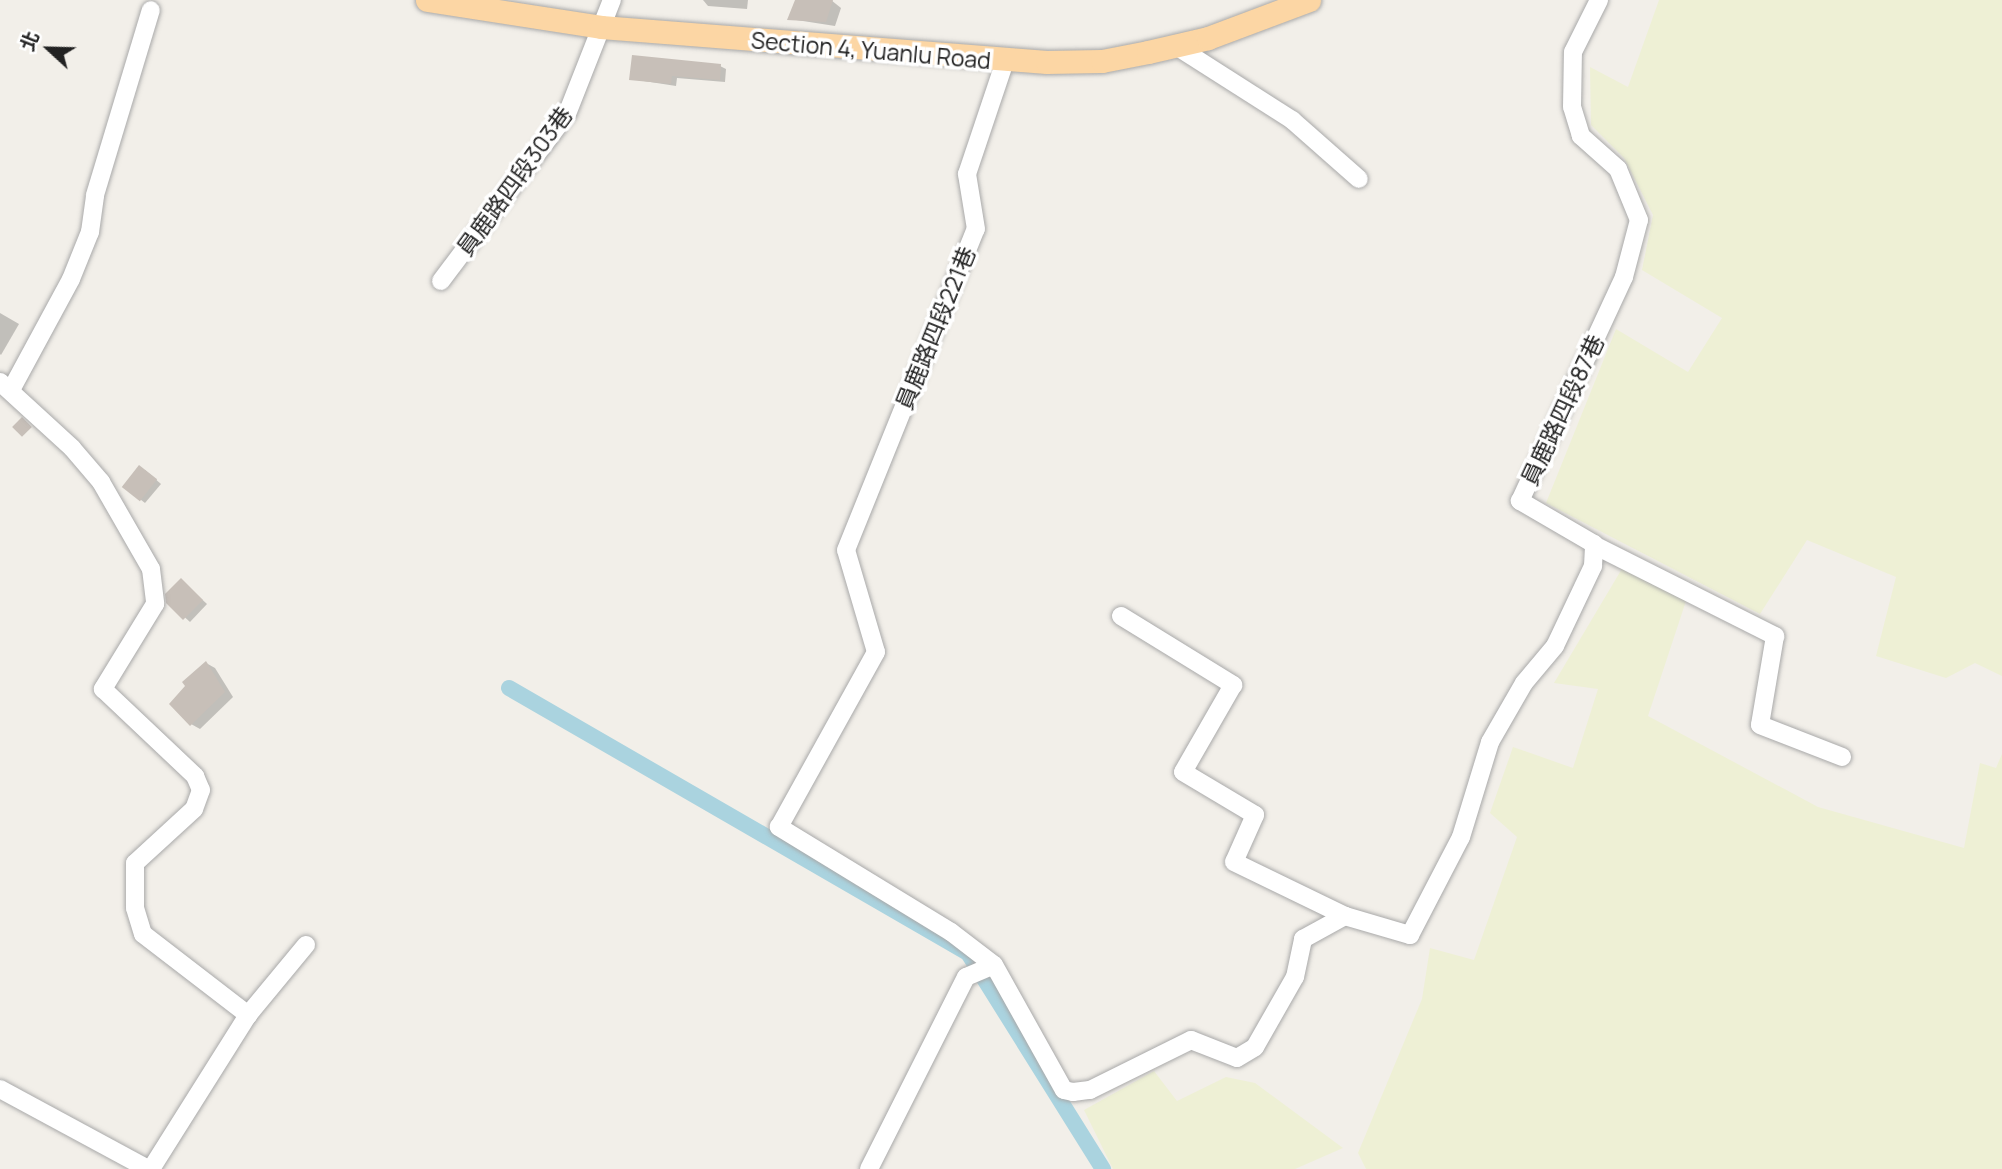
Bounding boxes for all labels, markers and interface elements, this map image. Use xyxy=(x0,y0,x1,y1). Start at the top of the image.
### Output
north arrow xyxy=(14,14,84,84)
street label: Section 4, Yuanlu Road xyxy=(750,26,992,74)
text: 北 xyxy=(14,27,45,55)
street label: 員鹿路四段303巷 xyxy=(451,101,577,261)
street label: 員鹿路四段221巷 xyxy=(890,243,980,413)
street label: 員鹿路四段87巷 xyxy=(1515,330,1609,490)

